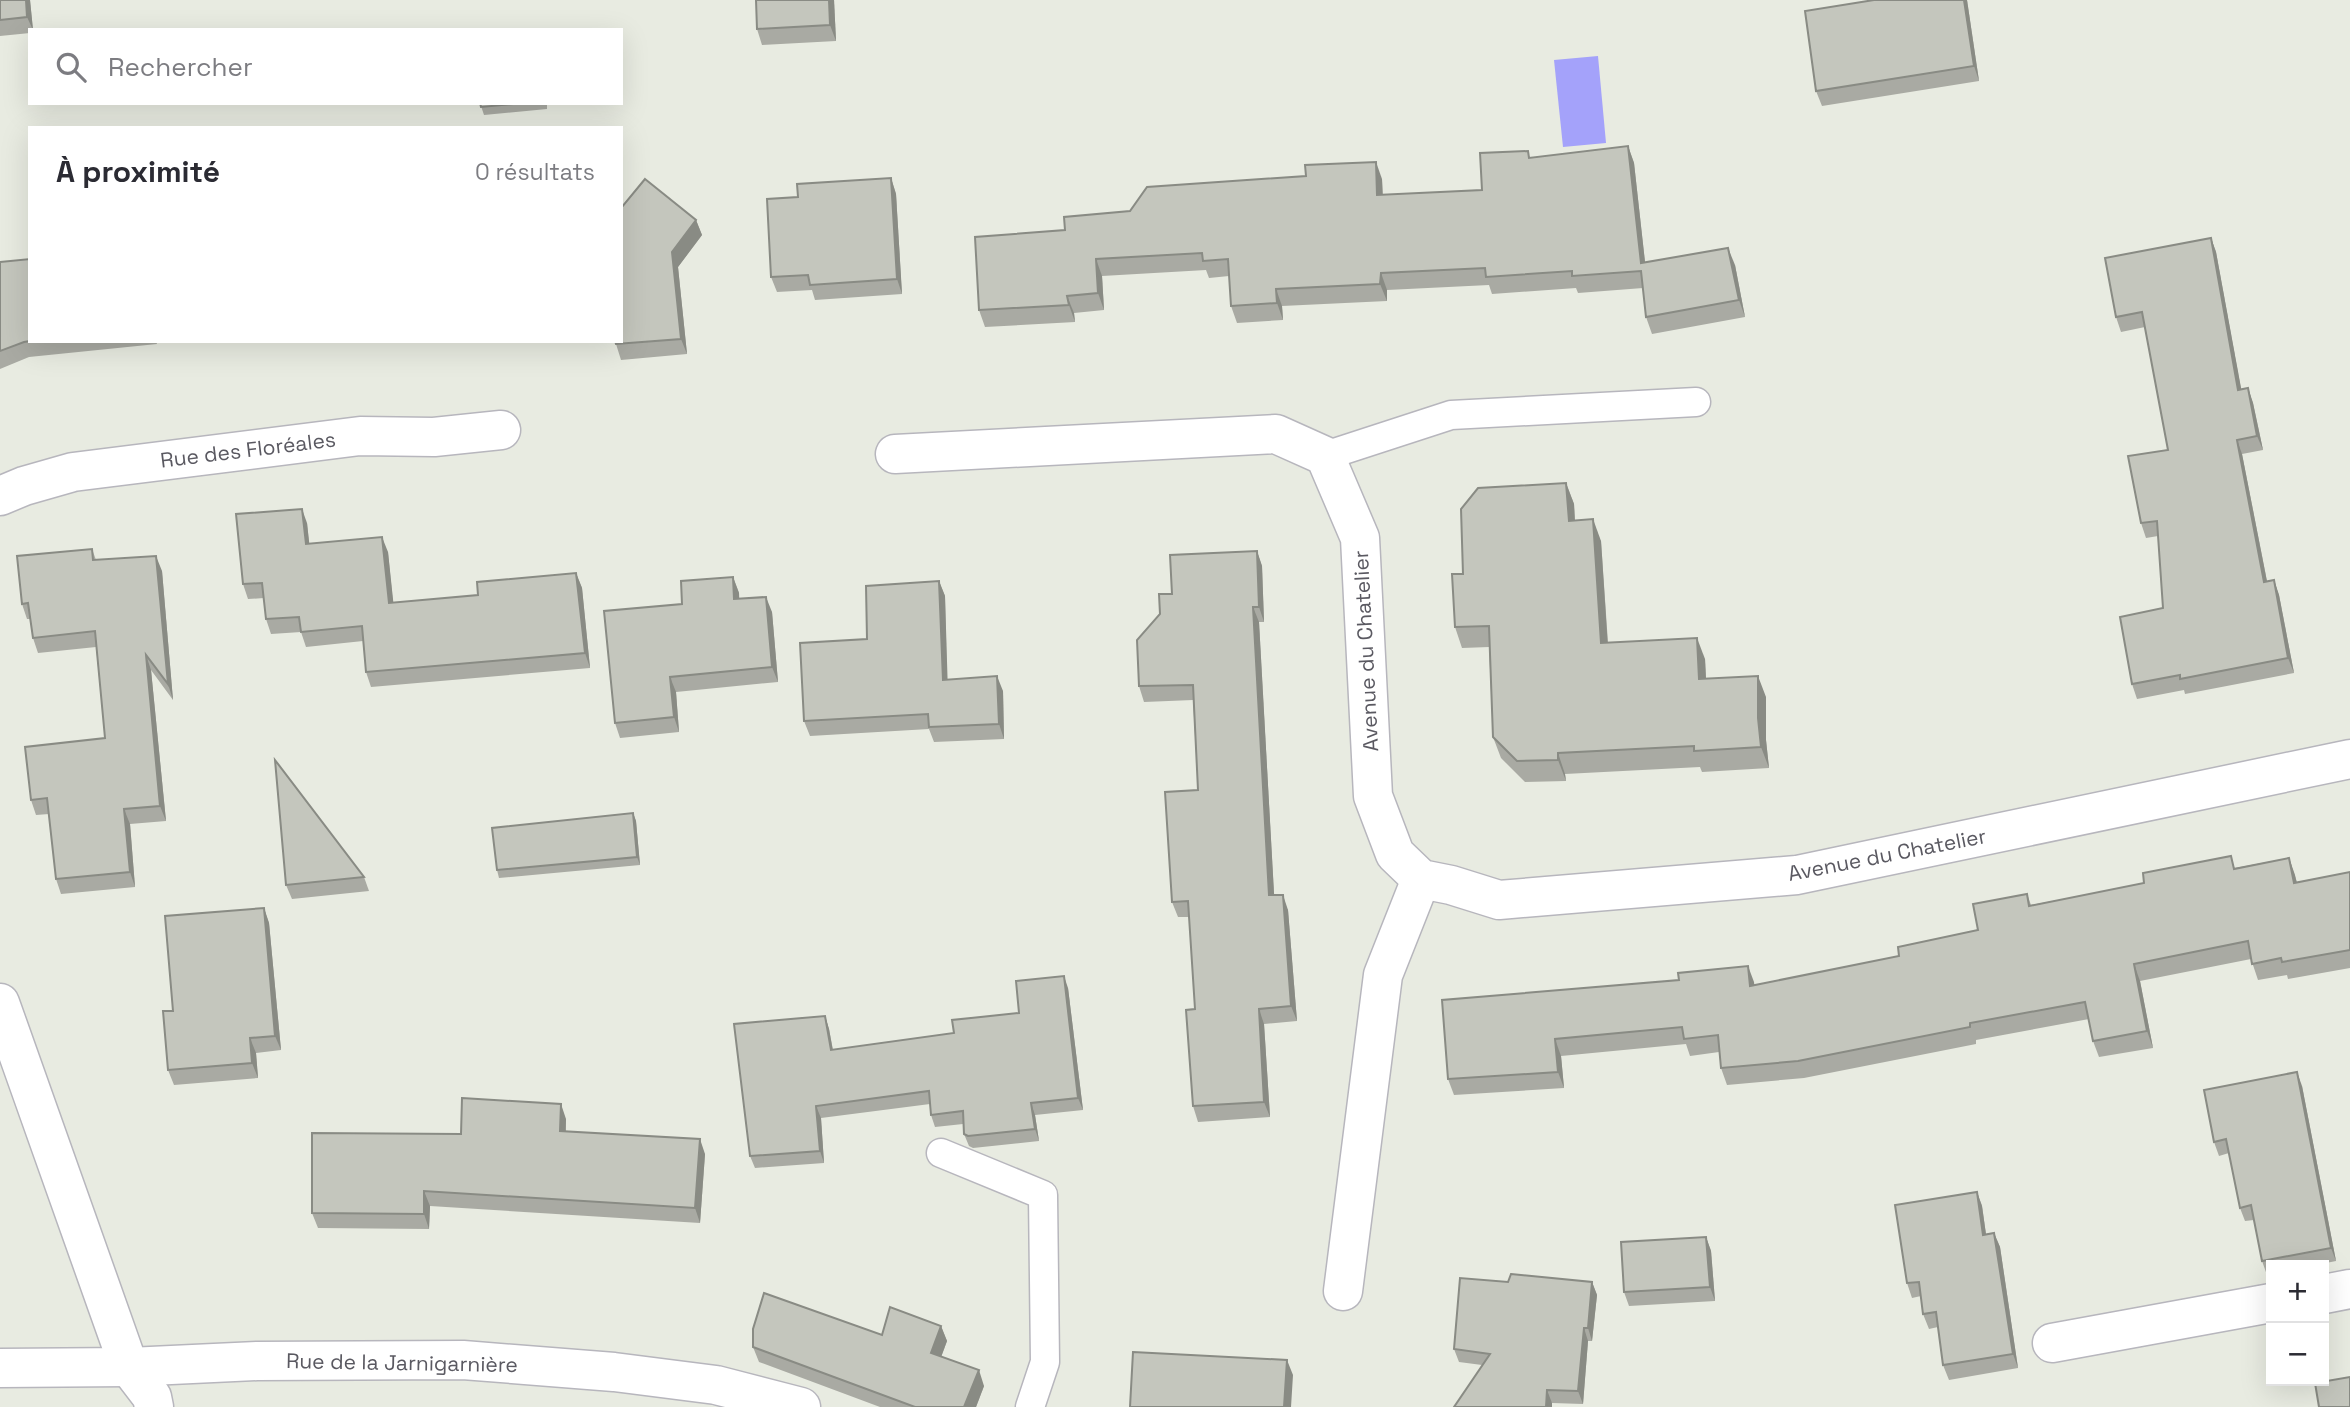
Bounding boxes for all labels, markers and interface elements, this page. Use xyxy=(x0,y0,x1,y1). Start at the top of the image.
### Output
search box xyxy=(28,28,623,105)
icon: search xyxy=(52,48,90,86)
text: Rechercher xyxy=(108,50,253,84)
text: À proximité xyxy=(56,152,220,191)
text: 0 résultats xyxy=(475,157,595,187)
street label: Rue des Floréales xyxy=(159,425,337,474)
street label: Avenue du Chatelier xyxy=(1347,550,1384,752)
street label: Avenue du Chatelier xyxy=(1785,822,1988,887)
map controls xyxy=(2266,1260,2329,1386)
button: + xyxy=(2266,1260,2329,1323)
button: − xyxy=(2266,1323,2329,1386)
street label: Rue de la Jarnigarnière xyxy=(286,1347,518,1378)

